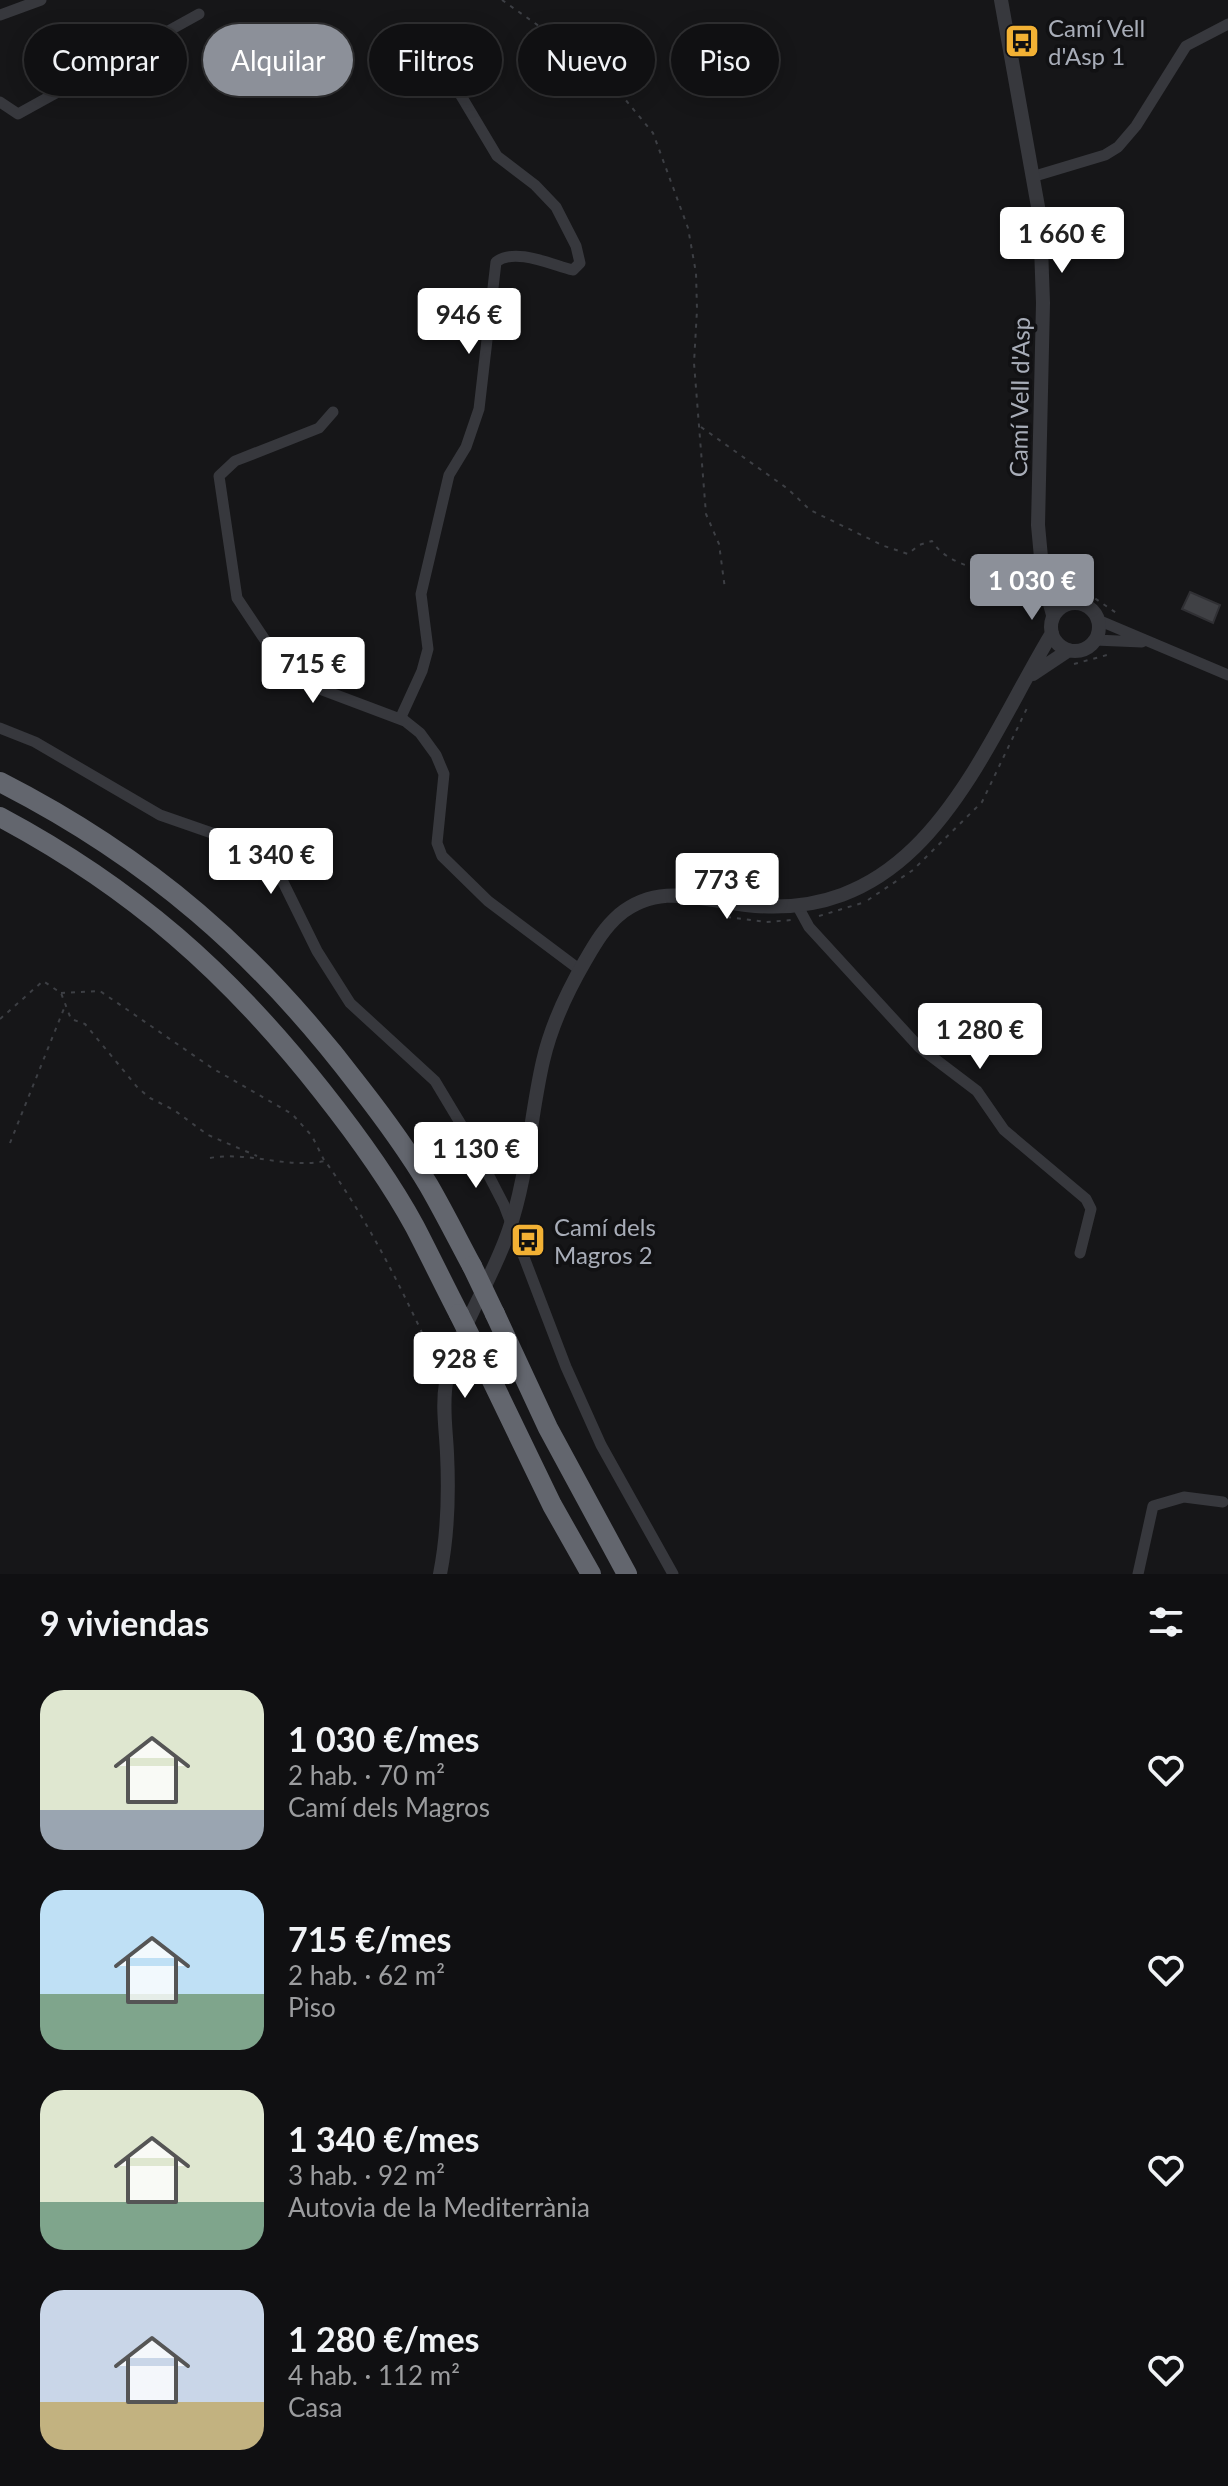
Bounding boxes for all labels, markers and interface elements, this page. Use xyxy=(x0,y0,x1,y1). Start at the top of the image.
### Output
place label: Camí Vell d'Asp 1 xyxy=(1048,13,1145,70)
bus stop icon: Camí Vell d'Asp 1 xyxy=(1003,22,1041,60)
chip: Comprar xyxy=(24,24,187,96)
chip: Alquilar xyxy=(203,24,353,96)
chip: Filtros xyxy=(369,24,502,96)
chip: Nuevo xyxy=(518,24,655,96)
chip: Piso xyxy=(671,24,779,96)
pin: 1 660 € xyxy=(988,207,1136,275)
text: 1 660 € xyxy=(1018,217,1106,249)
pin: 946 € xyxy=(413,288,525,356)
text: 946 € xyxy=(436,298,502,330)
street label: Camí Vell d'Asp xyxy=(1003,317,1035,477)
pin: 1 030 € xyxy=(958,554,1106,622)
text: 1 030 € xyxy=(988,564,1076,596)
pin: 715 € xyxy=(257,637,369,705)
text: 715 € xyxy=(280,647,346,679)
pin: 1 340 € xyxy=(197,828,345,896)
text: 1 340 € xyxy=(227,838,315,870)
pin: 773 € xyxy=(671,853,783,921)
text: 773 € xyxy=(694,863,760,895)
pin: 1 280 € xyxy=(906,1003,1054,1071)
text: 1 280 € xyxy=(936,1013,1024,1045)
pin: 1 130 € xyxy=(402,1122,550,1190)
text: 1 130 € xyxy=(432,1132,520,1164)
place label: Camí dels Magros 2 xyxy=(554,1212,656,1269)
bus stop icon: Camí dels Magros 2 xyxy=(509,1221,547,1259)
pin: 928 € xyxy=(409,1332,521,1400)
text: 928 € xyxy=(432,1342,498,1374)
icon: filters xyxy=(1144,1600,1188,1644)
text: 9 viviendas xyxy=(40,1602,209,1643)
text: 1 030 €/mes xyxy=(288,1718,480,1759)
icon: home xyxy=(104,1722,200,1818)
icon: heart xyxy=(1144,1748,1188,1792)
text: 2 hab. · 70 m² xyxy=(288,1759,445,1791)
text: Camí dels Magros xyxy=(288,1791,490,1823)
text: 715 €/mes xyxy=(288,1918,452,1959)
icon: home xyxy=(104,1922,200,2018)
icon: heart xyxy=(1144,1948,1188,1992)
text: 2 hab. · 62 m² xyxy=(288,1959,445,1991)
text: Piso xyxy=(288,1991,336,2023)
text: 1 340 €/mes xyxy=(288,2118,480,2159)
icon: home xyxy=(104,2122,200,2218)
icon: heart xyxy=(1144,2148,1188,2192)
text: 3 hab. · 92 m² xyxy=(288,2159,445,2191)
text: Autovia de la Mediterrània xyxy=(288,2191,590,2223)
text: 1 280 €/mes xyxy=(288,2318,480,2359)
icon: home xyxy=(104,2322,200,2418)
icon: heart xyxy=(1144,2348,1188,2392)
text: 4 hab. · 112 m² xyxy=(288,2359,460,2391)
text: Casa xyxy=(288,2391,342,2423)

